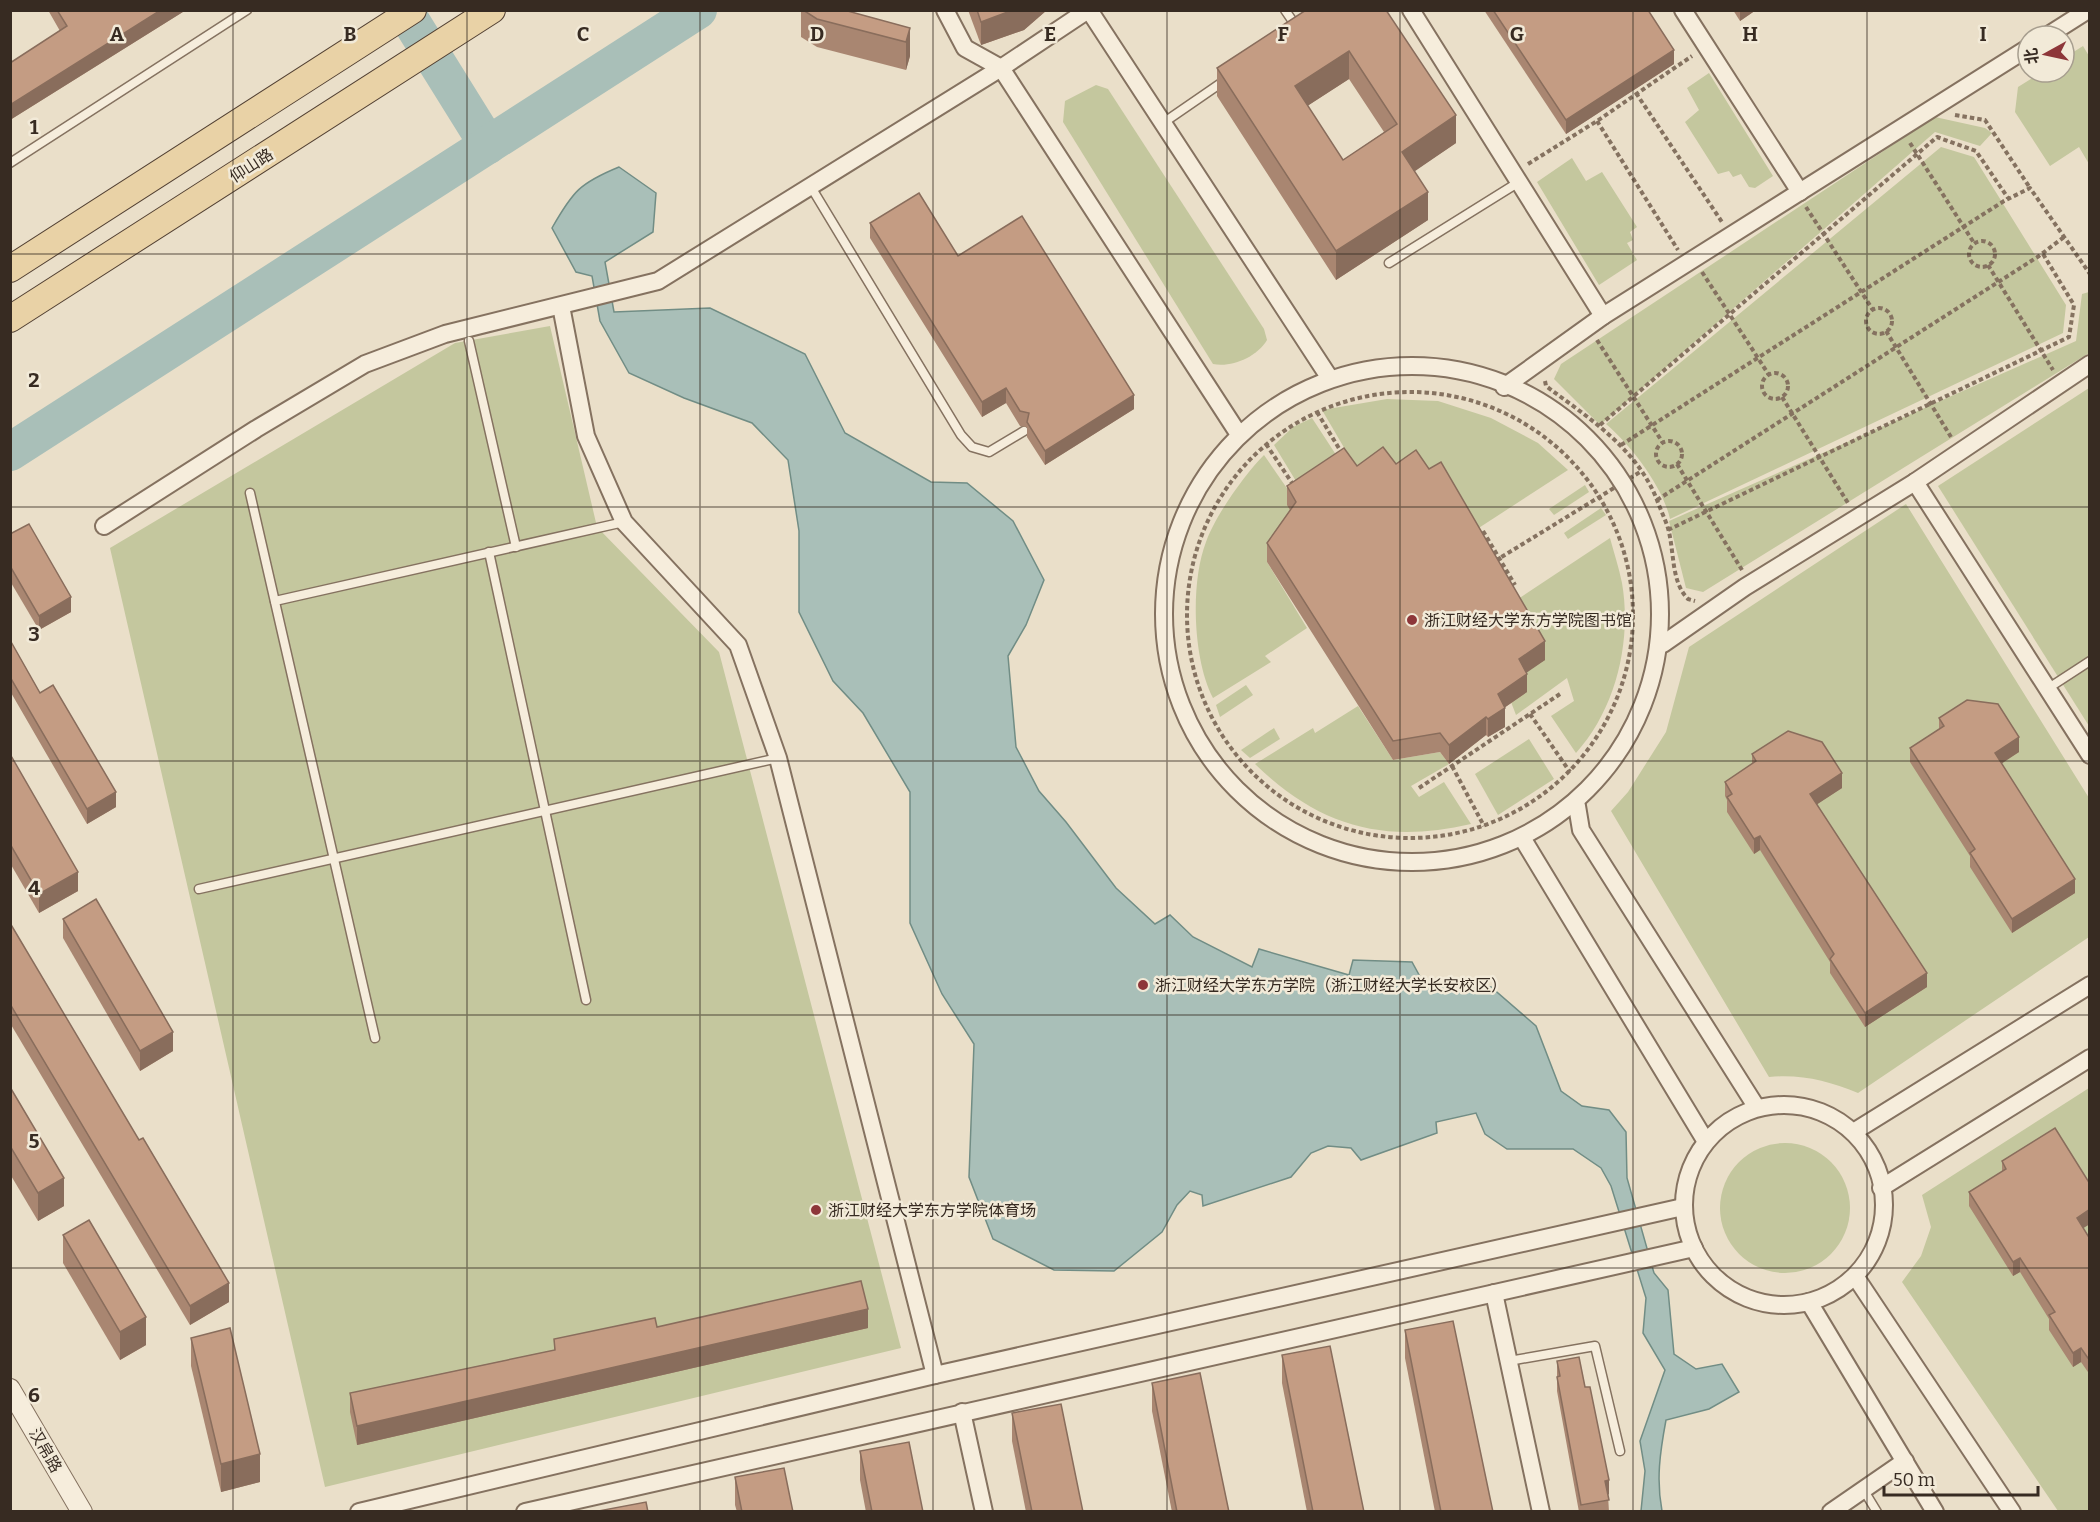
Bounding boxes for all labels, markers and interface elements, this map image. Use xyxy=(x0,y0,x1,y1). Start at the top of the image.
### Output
text: A xyxy=(110,22,125,46)
text: B xyxy=(344,22,357,46)
text: C xyxy=(577,22,589,46)
text: D xyxy=(810,22,824,46)
text: E xyxy=(1044,22,1056,46)
text: F xyxy=(1277,22,1289,46)
text: G xyxy=(1510,22,1524,46)
text: H xyxy=(1742,22,1758,46)
text: I xyxy=(1979,22,1987,46)
north arrow xyxy=(2016,24,2076,84)
text: 北 xyxy=(2021,47,2042,65)
text: 1 xyxy=(30,115,39,139)
street label: 仰山路 xyxy=(226,144,277,186)
text: 2 xyxy=(28,368,40,392)
place label: 浙江财经大学东方学院图书馆 xyxy=(1424,611,1632,630)
marker: 浙江财经大学东方学院图书馆 xyxy=(1405,613,1419,627)
text: 3 xyxy=(28,622,40,646)
text: 4 xyxy=(28,876,40,900)
place label: 浙江财经大学东方学院（浙江财经大学长安校区） xyxy=(1155,976,1507,995)
marker: 浙江财经大学东方学院（浙江财经大学长安校区） xyxy=(1136,978,1150,992)
text: 5 xyxy=(29,1129,40,1153)
place label: 浙江财经大学东方学院体育场 xyxy=(828,1201,1036,1220)
marker: 浙江财经大学东方学院体育场 xyxy=(809,1203,823,1217)
text: 6 xyxy=(28,1383,40,1407)
street label: 汉帛路 xyxy=(25,1425,66,1476)
scale bar xyxy=(1884,1459,2038,1497)
text: 50 m xyxy=(1893,1469,1935,1491)

